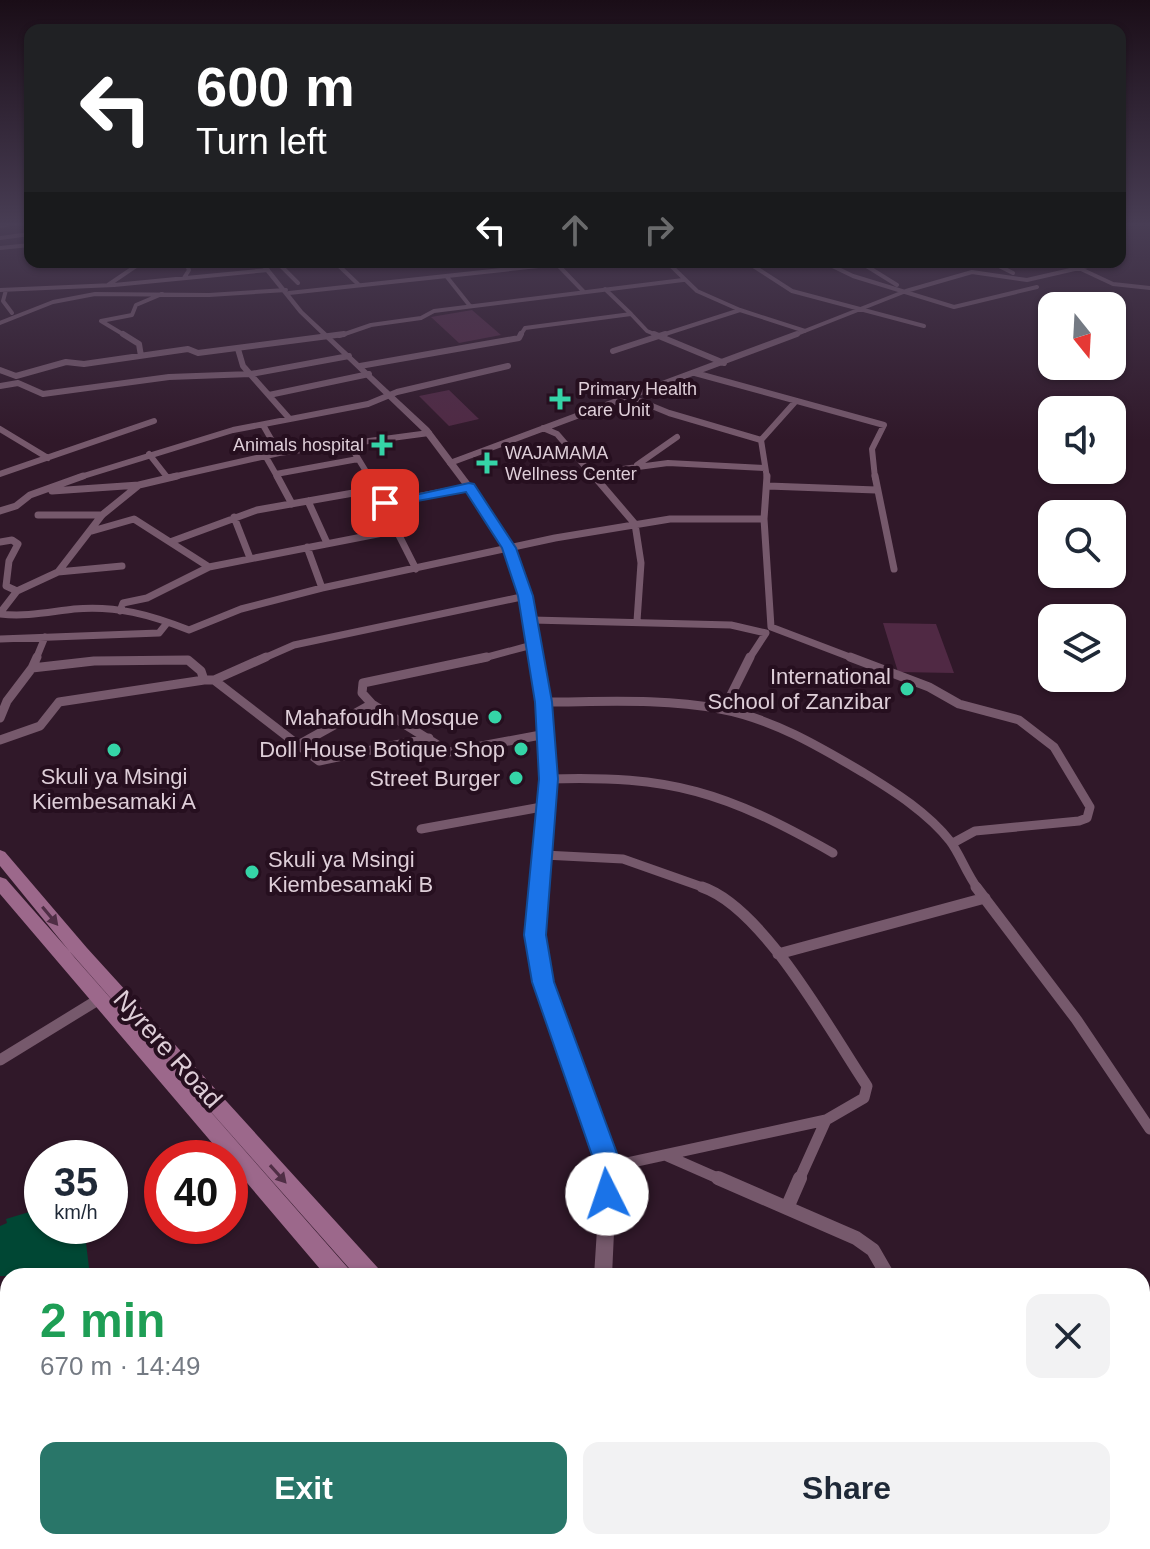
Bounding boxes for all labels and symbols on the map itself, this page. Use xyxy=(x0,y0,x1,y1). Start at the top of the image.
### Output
north arrow xyxy=(1038,292,1126,380)
place label: Primary Health care Unit xyxy=(578,379,697,420)
marker: Primary Health care Unit xyxy=(549,388,571,410)
marker: Animals hospital xyxy=(371,434,393,456)
place label: Animals hospital xyxy=(233,435,364,455)
place label: WAJAMAMA Wellness Center xyxy=(505,443,637,484)
marker: WAJAMAMA Wellness Center xyxy=(476,452,498,474)
pin xyxy=(351,469,419,537)
place label: International School of Zanzibar xyxy=(708,664,891,714)
marker: International School of Zanzibar xyxy=(898,680,916,698)
place label: Mahafoudh Mosque xyxy=(285,705,479,730)
marker: Mahafoudh Mosque xyxy=(486,708,504,726)
place label: Doll House Botique Shop xyxy=(259,737,505,762)
marker: Doll House Botique Shop xyxy=(512,740,530,758)
marker: Skuli ya Msingi Kiembesamaki A xyxy=(105,741,123,759)
place label: Skuli ya Msingi Kiembesamaki A xyxy=(32,764,196,814)
place label: Street Burger xyxy=(369,766,500,791)
marker: Street Burger xyxy=(507,769,525,787)
place label: Skuli ya Msingi Kiembesamaki B xyxy=(268,847,433,897)
marker: Skuli ya Msingi Kiembesamaki B xyxy=(243,863,261,881)
one-way arrow xyxy=(41,906,58,926)
street label: Nyrere Road xyxy=(108,984,228,1114)
speed limit sign: 40 xyxy=(144,1140,248,1244)
position arrow xyxy=(565,1152,649,1236)
one-way arrow xyxy=(269,1164,287,1183)

